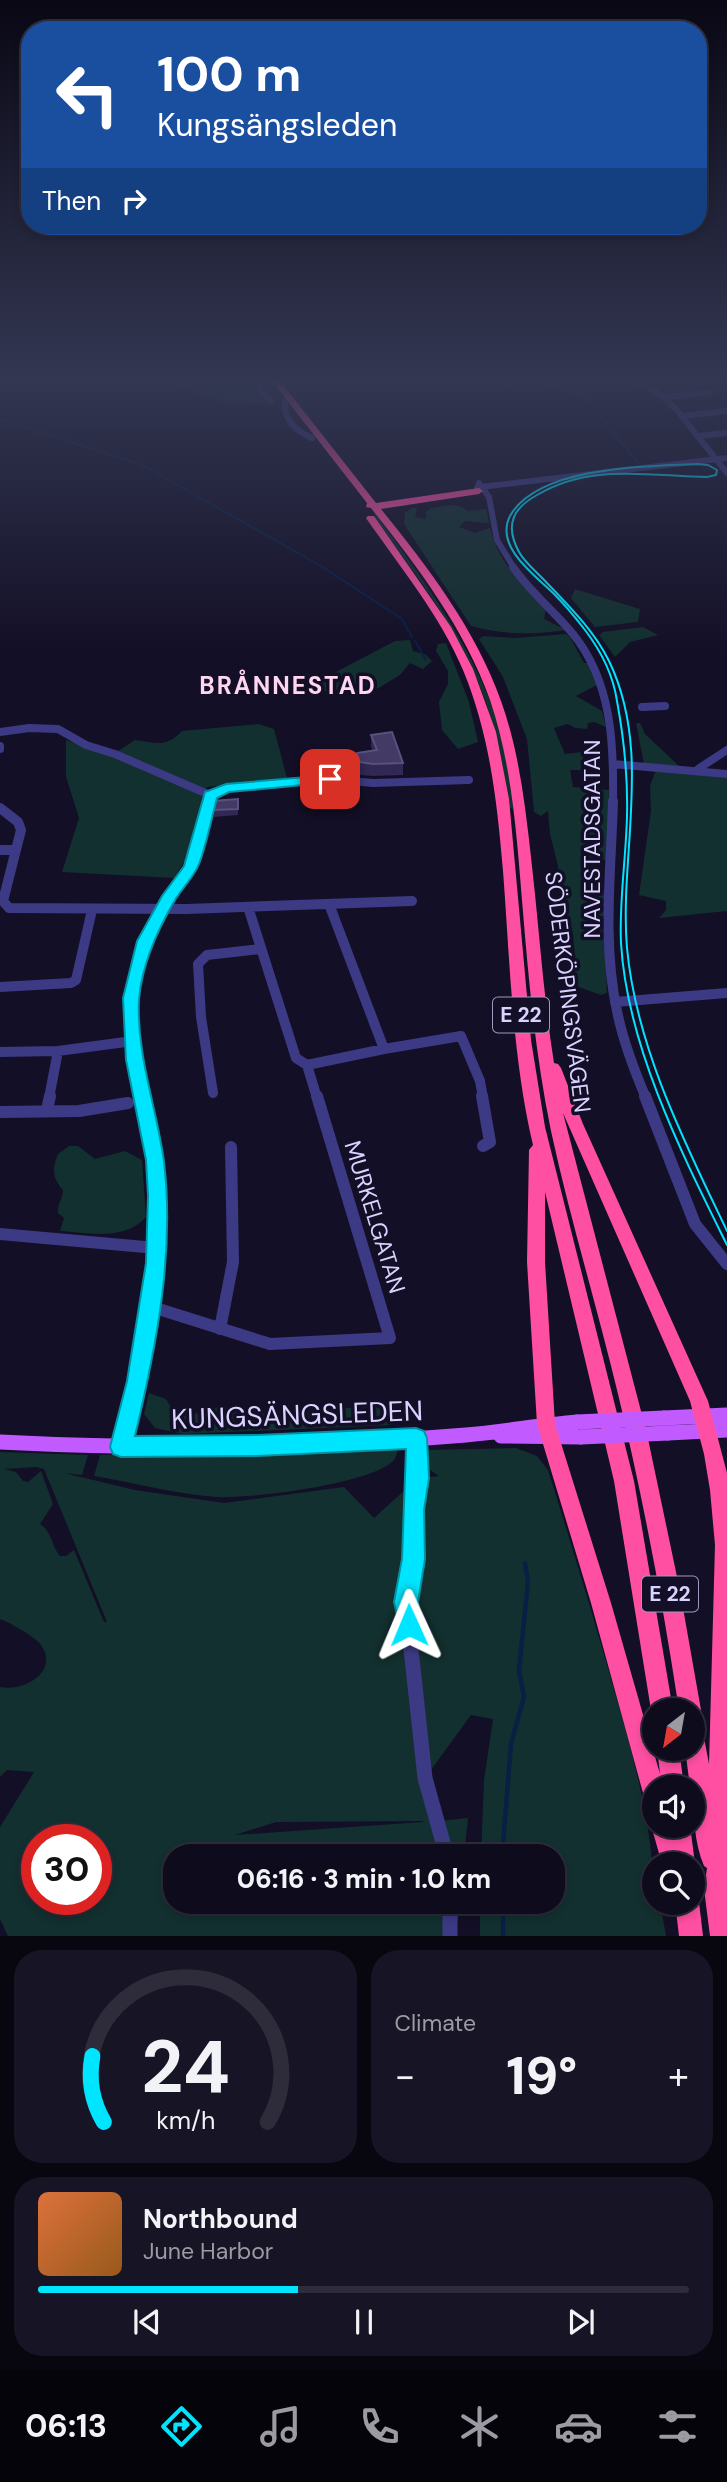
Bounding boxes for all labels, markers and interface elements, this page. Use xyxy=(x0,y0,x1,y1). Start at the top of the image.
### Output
text: 100 m xyxy=(157,42,301,106)
icon: left xyxy=(42,49,133,140)
text: Kungsängsleden xyxy=(157,104,397,146)
icon: right xyxy=(115,182,153,220)
text: Then xyxy=(42,184,101,218)
district label: BRÅNNESTAD xyxy=(199,669,377,701)
street label: NAVESTADSGATAN xyxy=(577,740,607,938)
pin xyxy=(300,749,360,809)
icon: arrive xyxy=(311,760,349,798)
street label: SÖDERKÖPINGSVÄGEN xyxy=(538,870,598,1114)
road number: E 22 xyxy=(493,998,549,1032)
street label: MURKELGATAN xyxy=(338,1137,412,1297)
street label: KUNGSÄNGSLEDEN xyxy=(170,1392,424,1438)
road number: E 22 xyxy=(642,1576,698,1612)
position arrow xyxy=(372,1588,446,1662)
north arrow xyxy=(642,1698,705,1760)
map controls xyxy=(642,1698,705,1915)
button: sound xyxy=(642,1775,705,1838)
speed limit sign: 30 xyxy=(21,1824,112,1915)
button: search xyxy=(642,1852,705,1915)
text: 06:16 · 3 min · 1.0 km xyxy=(237,1862,491,1896)
text: Climate xyxy=(395,2008,476,2038)
text: 24 xyxy=(141,2021,230,2116)
text: 19° xyxy=(506,2042,577,2110)
text: − xyxy=(395,2051,415,2101)
text: + xyxy=(668,2051,689,2101)
text: km/h xyxy=(156,2104,215,2137)
text: Northbound xyxy=(143,2202,298,2236)
text: June Harbor xyxy=(143,2236,273,2266)
icon: previous xyxy=(128,2303,166,2341)
icon: pause xyxy=(345,2303,383,2341)
icon: next xyxy=(562,2303,600,2341)
icon: directions xyxy=(157,2402,206,2451)
icon: music xyxy=(256,2402,305,2451)
icon: phone xyxy=(355,2402,404,2451)
icon: climate xyxy=(455,2402,504,2451)
icon: car xyxy=(554,2402,603,2451)
icon: filters xyxy=(653,2402,702,2451)
text: 06:13 xyxy=(25,2405,107,2447)

